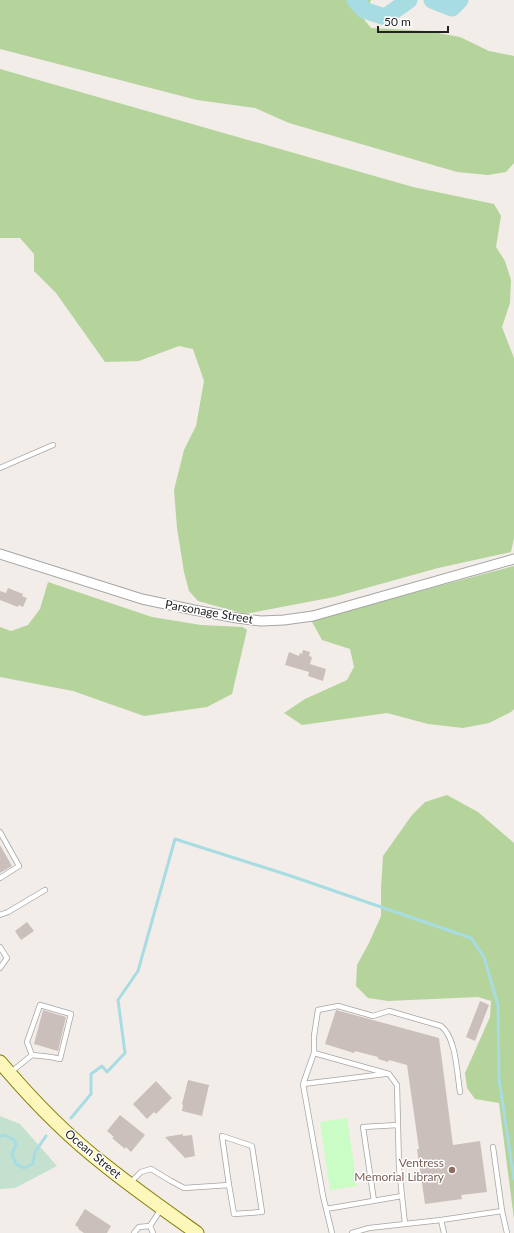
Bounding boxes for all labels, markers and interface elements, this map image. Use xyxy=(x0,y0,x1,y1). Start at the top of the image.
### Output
scale bar xyxy=(378,8,448,34)
text: 50 m xyxy=(384,14,411,29)
street label: Parsonage Street xyxy=(164,596,255,627)
street label: Ocean Street xyxy=(62,1126,125,1182)
place label: Ventress Memorial Library xyxy=(354,1155,445,1184)
marker: Ventress Memorial Library xyxy=(447,1165,457,1175)

